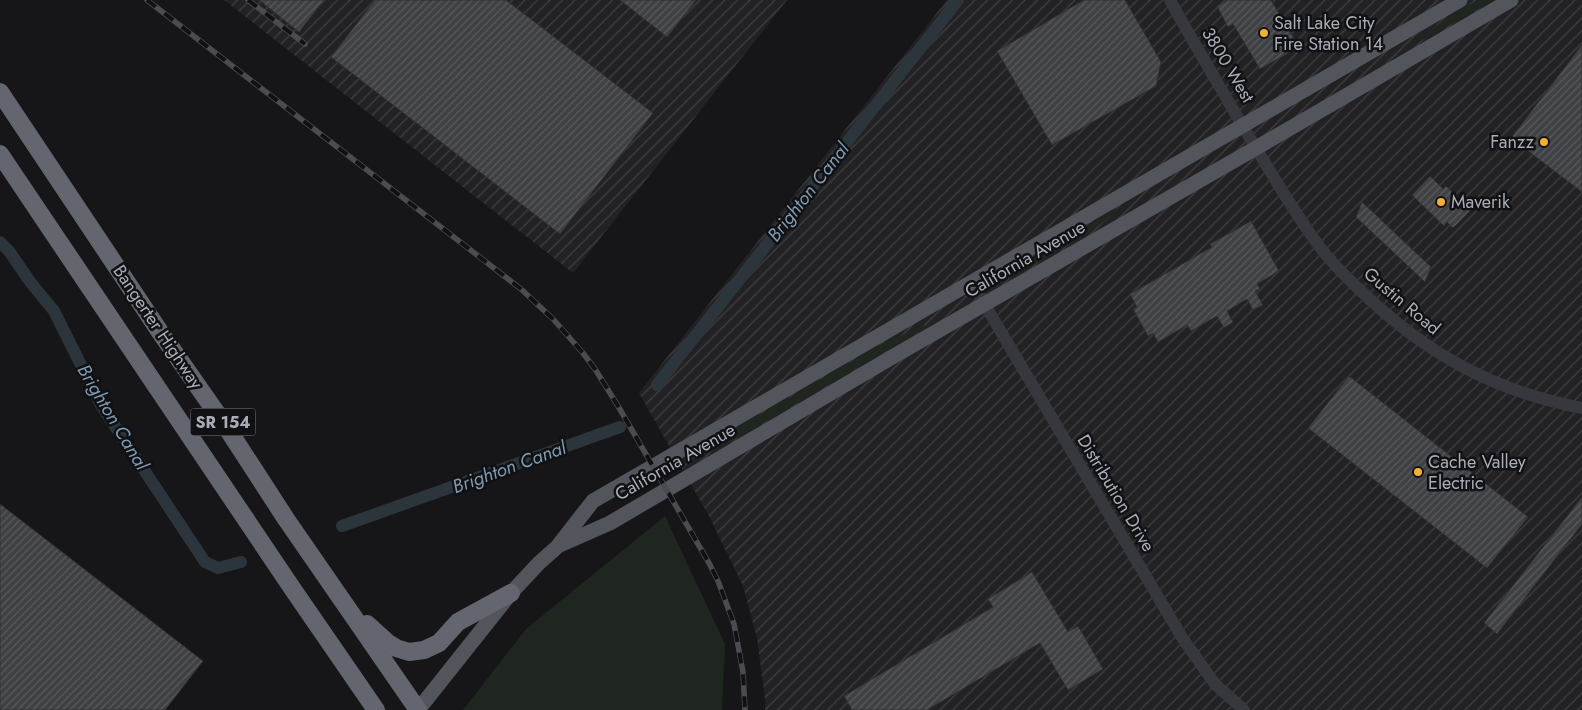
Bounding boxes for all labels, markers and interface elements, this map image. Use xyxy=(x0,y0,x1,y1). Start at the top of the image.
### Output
place label: Salt Lake City Fire Station 14 xyxy=(1274,10,1383,57)
street label: 3800 West xyxy=(1195,22,1261,108)
marker: Salt Lake City Fire Station 14 xyxy=(1258,27,1270,39)
place label: Fanzz xyxy=(1490,129,1535,155)
water label: Brighton Canal xyxy=(761,136,856,247)
marker: Fanzz xyxy=(1538,136,1550,148)
place label: Maverik xyxy=(1451,189,1510,215)
marker: Maverik xyxy=(1435,196,1447,208)
street label: California Avenue xyxy=(960,214,1090,304)
street label: Bangerter Highway xyxy=(107,260,209,394)
street label: Gustin Road xyxy=(1358,261,1446,341)
water label: Brighton Canal xyxy=(71,359,156,476)
road number: SR 154 xyxy=(190,408,256,436)
street label: California Avenue xyxy=(610,417,740,507)
street label: Distribution Drive xyxy=(1071,429,1161,557)
water label: Brighton Canal xyxy=(448,434,570,500)
place label: Cache Valley Electric xyxy=(1428,449,1526,496)
marker: Cache Valley Electric xyxy=(1412,466,1424,478)

